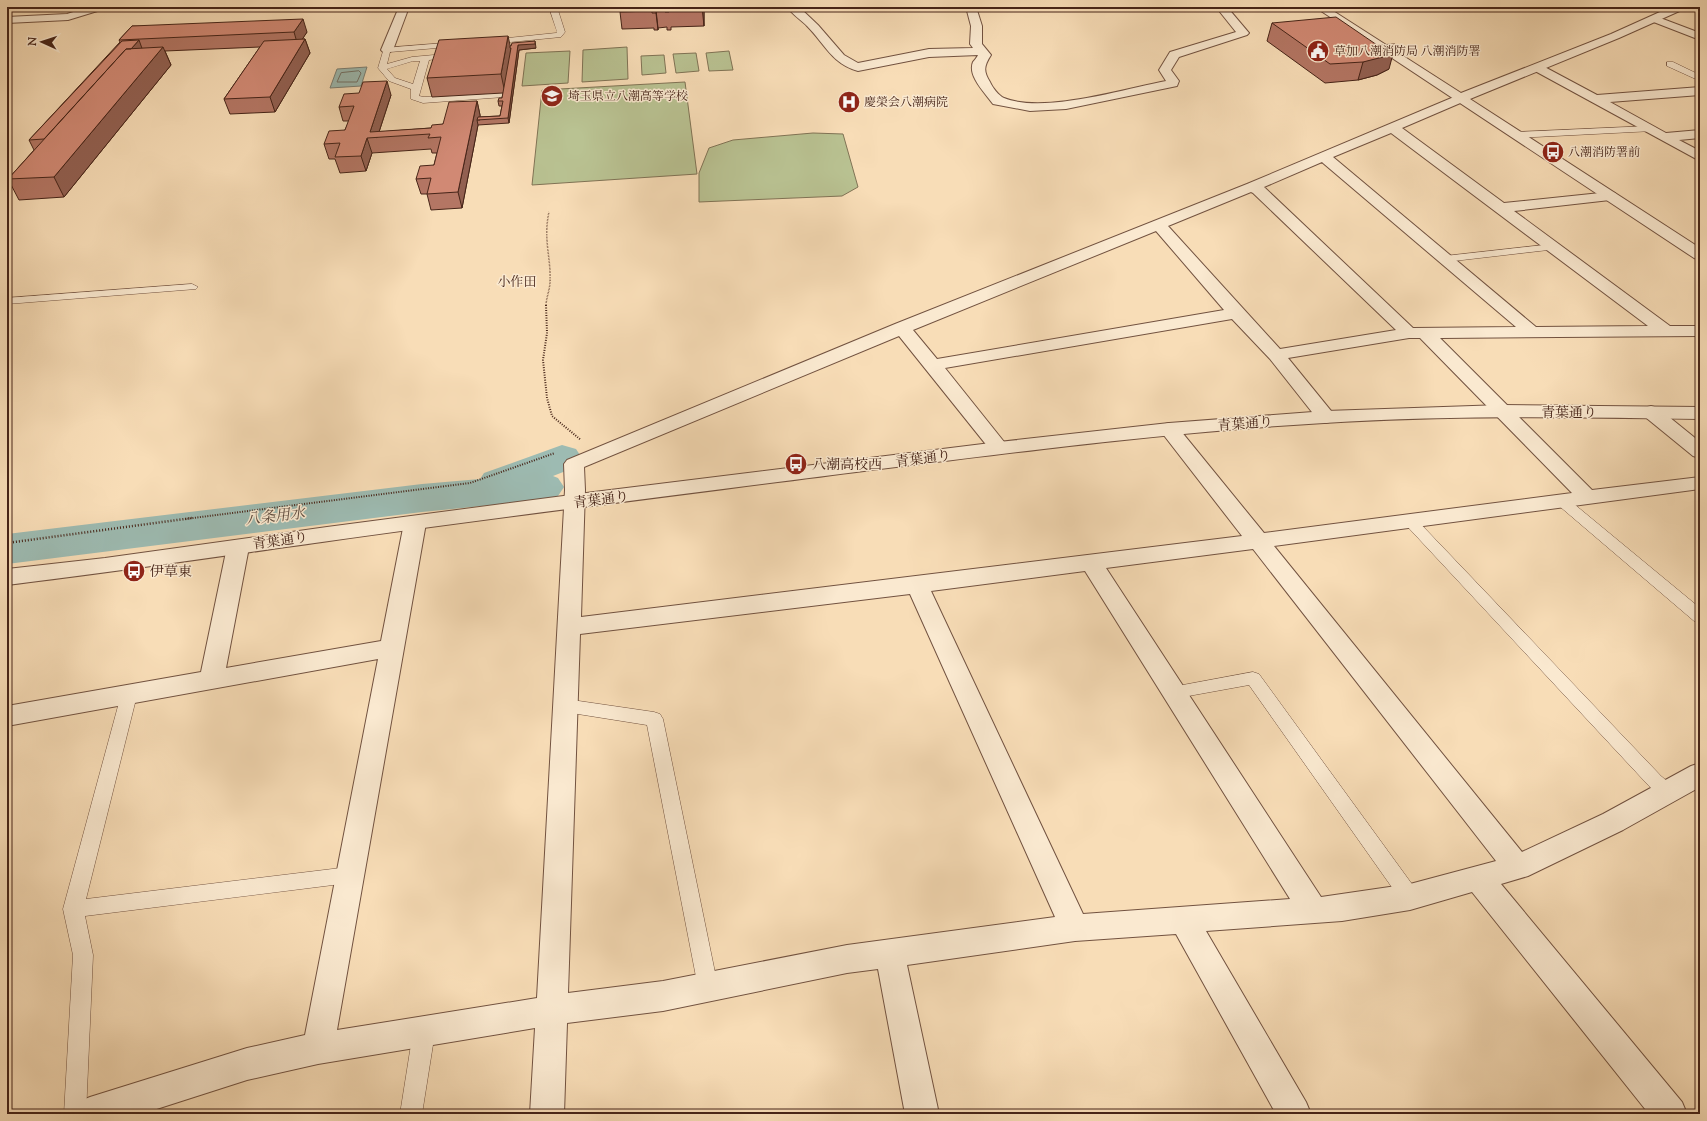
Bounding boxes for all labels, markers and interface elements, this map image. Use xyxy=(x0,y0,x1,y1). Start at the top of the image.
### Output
north arrow xyxy=(22,22,62,62)
text: N xyxy=(25,37,41,47)
public building icon: 草加八潮消防局 八潮消防署 xyxy=(1305,38,1331,64)
place label: 草加八潮消防局 八潮消防署 xyxy=(1334,43,1481,61)
school or university icon: 埼玉県立八潮高等学校 xyxy=(539,83,565,109)
place label: 埼玉県立八潮高等学校 xyxy=(568,88,688,106)
hospital icon: 慶榮会八潮病院 xyxy=(836,89,862,115)
place label: 慶榮会八潮病院 xyxy=(864,94,948,112)
bus stop icon: 八潮消防署前 xyxy=(1540,139,1566,165)
place label: 八潮消防署前 xyxy=(1568,144,1640,162)
district label: 小作田 xyxy=(497,274,537,292)
street label: 青葉通り xyxy=(1541,404,1597,424)
street label: 青葉通り xyxy=(1217,413,1274,437)
street label: 青葉通り xyxy=(894,447,952,473)
bus stop icon: 八潮高校西 xyxy=(783,451,809,477)
place label: 八潮高校西 xyxy=(812,456,882,476)
street label: 青葉通り xyxy=(572,488,630,514)
water label: 八条用水 xyxy=(244,503,308,532)
street label: 青葉通り xyxy=(251,528,309,556)
bus stop icon: 伊草東 xyxy=(121,558,147,584)
place label: 伊草東 xyxy=(150,563,192,583)

